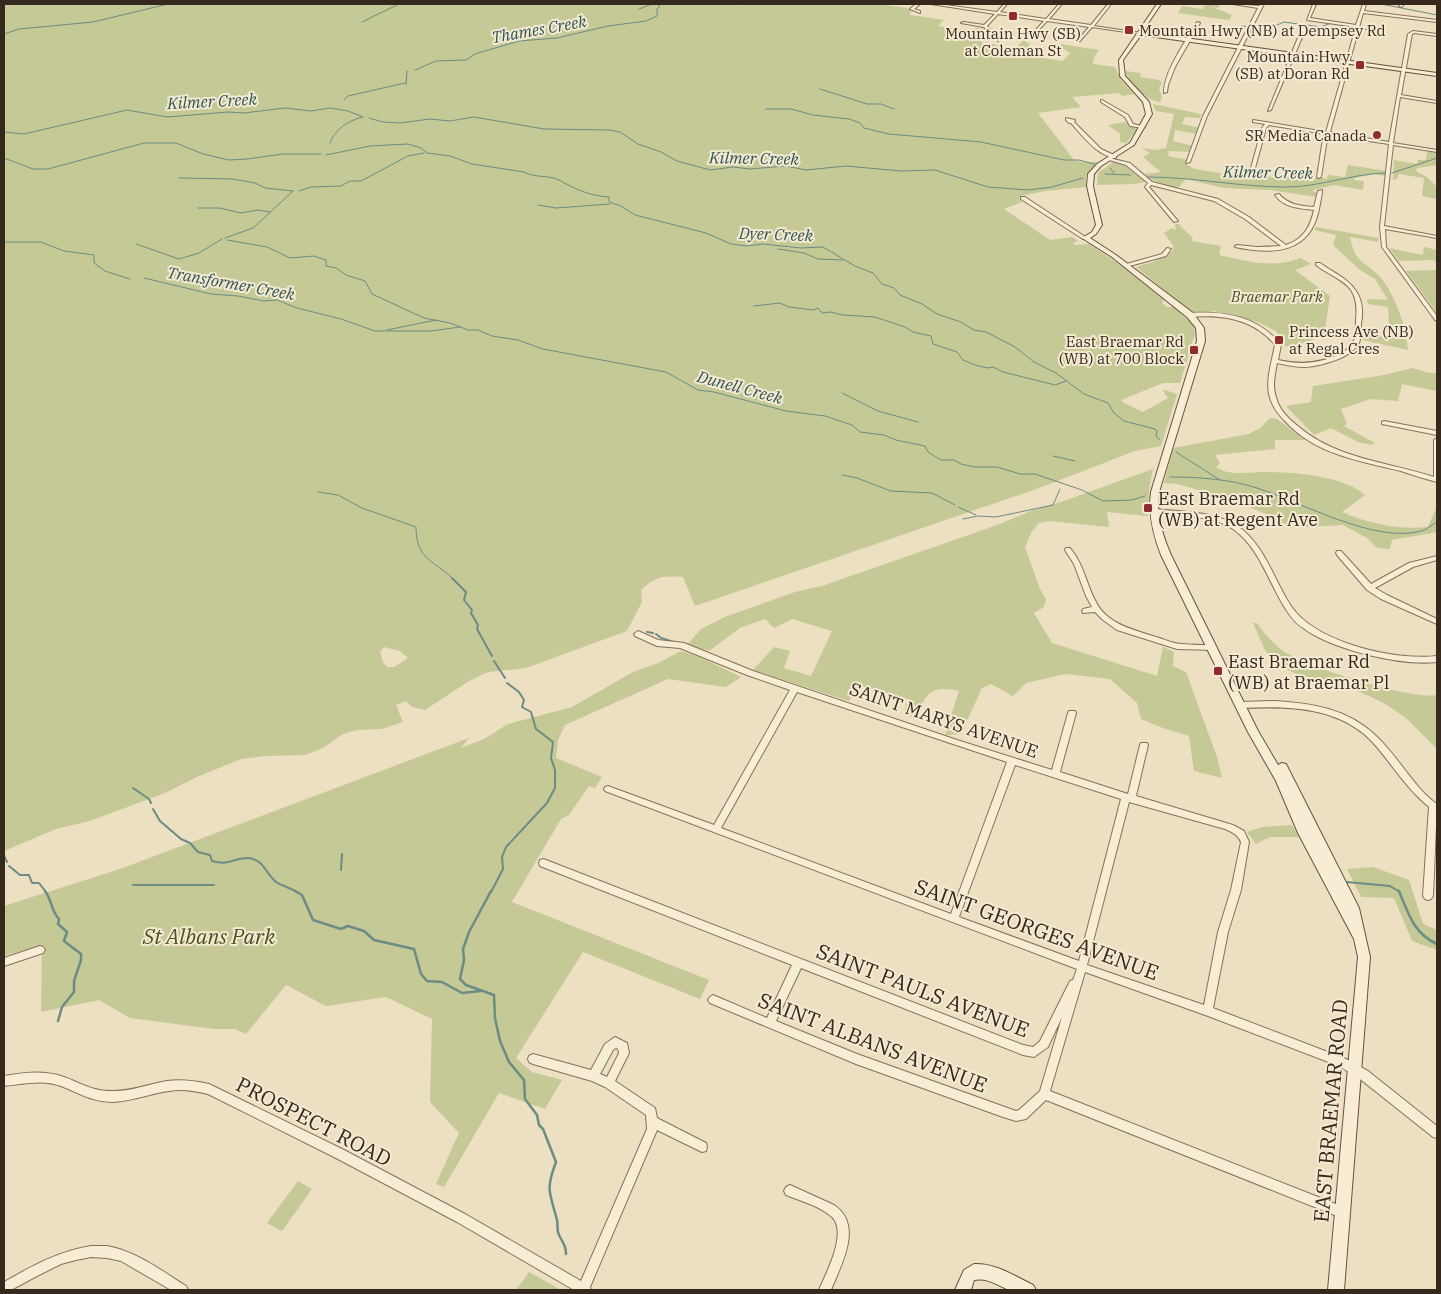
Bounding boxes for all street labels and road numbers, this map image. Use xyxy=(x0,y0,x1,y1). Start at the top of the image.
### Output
street label: SAINT MARYS AVENUE xyxy=(847,677,1041,763)
street label: SAINT GEORGES AVENUE xyxy=(911,872,1163,986)
street label: SAINT PAULS AVENUE xyxy=(813,936,1033,1044)
street label: SAINT ALBANS AVENUE xyxy=(754,985,992,1099)
street label: EAST BRAEMAR ROAD xyxy=(1306,998,1354,1224)
street label: PROSPECT ROAD xyxy=(232,1070,396,1172)

